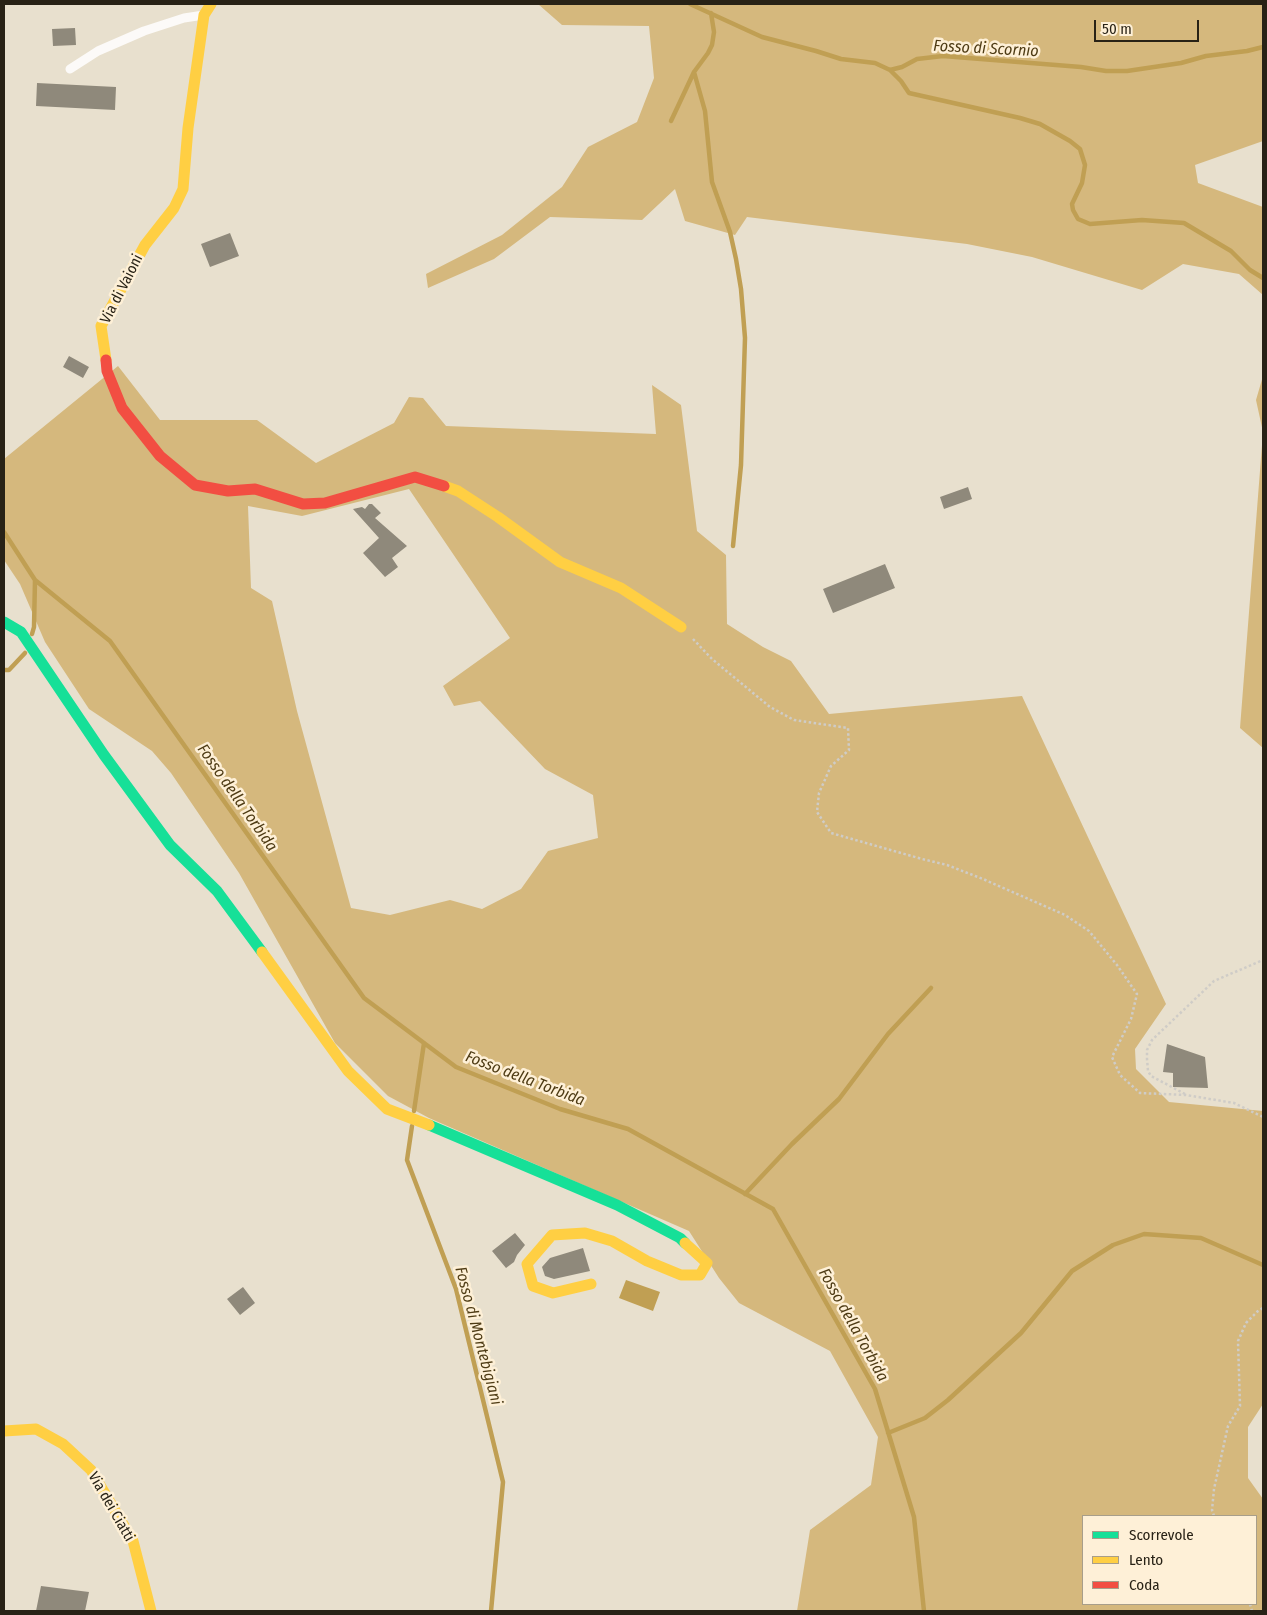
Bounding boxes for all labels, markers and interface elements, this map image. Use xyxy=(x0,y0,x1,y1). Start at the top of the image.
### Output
scale bar xyxy=(1097,10,1202,42)
text: 50 m xyxy=(1102,20,1132,38)
water label: Fosso di Scornio xyxy=(933,37,1039,61)
street label: Via di Vaioni xyxy=(97,251,147,327)
water label: Fosso della Torbida xyxy=(193,741,281,855)
water label: Fosso della Torbida xyxy=(463,1047,587,1111)
water label: Fosso di Montebigiani xyxy=(450,1265,506,1407)
water label: Fosso della Torbida xyxy=(814,1265,892,1385)
street label: Via dei Ciatti xyxy=(84,1469,138,1545)
legend xyxy=(1082,1515,1257,1605)
text: Scorrevole xyxy=(1129,1526,1194,1544)
text: Lento xyxy=(1129,1551,1163,1569)
text: Coda xyxy=(1129,1576,1160,1594)

